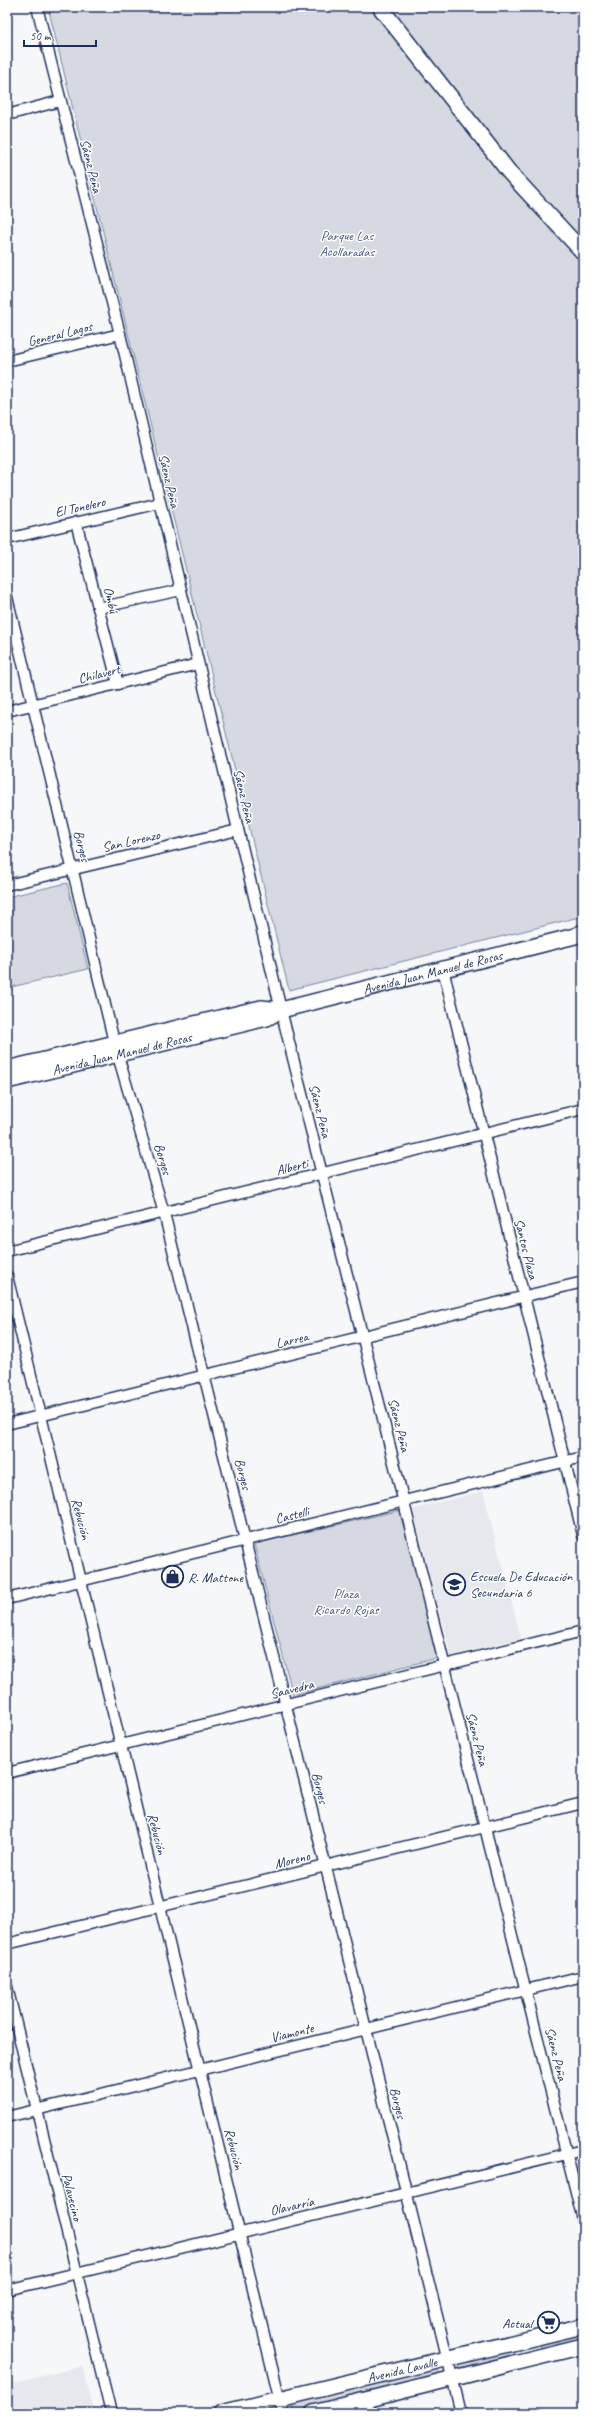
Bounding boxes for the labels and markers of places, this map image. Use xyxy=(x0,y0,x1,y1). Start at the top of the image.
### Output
shop icon: R. Mattone xyxy=(159,1564,185,1590)
place label: Escuela De Educación Secundaria 6 xyxy=(470,1568,573,1601)
place label: R. Mattone xyxy=(188,1569,244,1586)
school or university icon: Escuela De Educación Secundaria 6 xyxy=(441,1571,467,1597)
supermarket icon: Actual xyxy=(535,2310,561,2336)
place label: Actual xyxy=(502,2315,535,2332)

